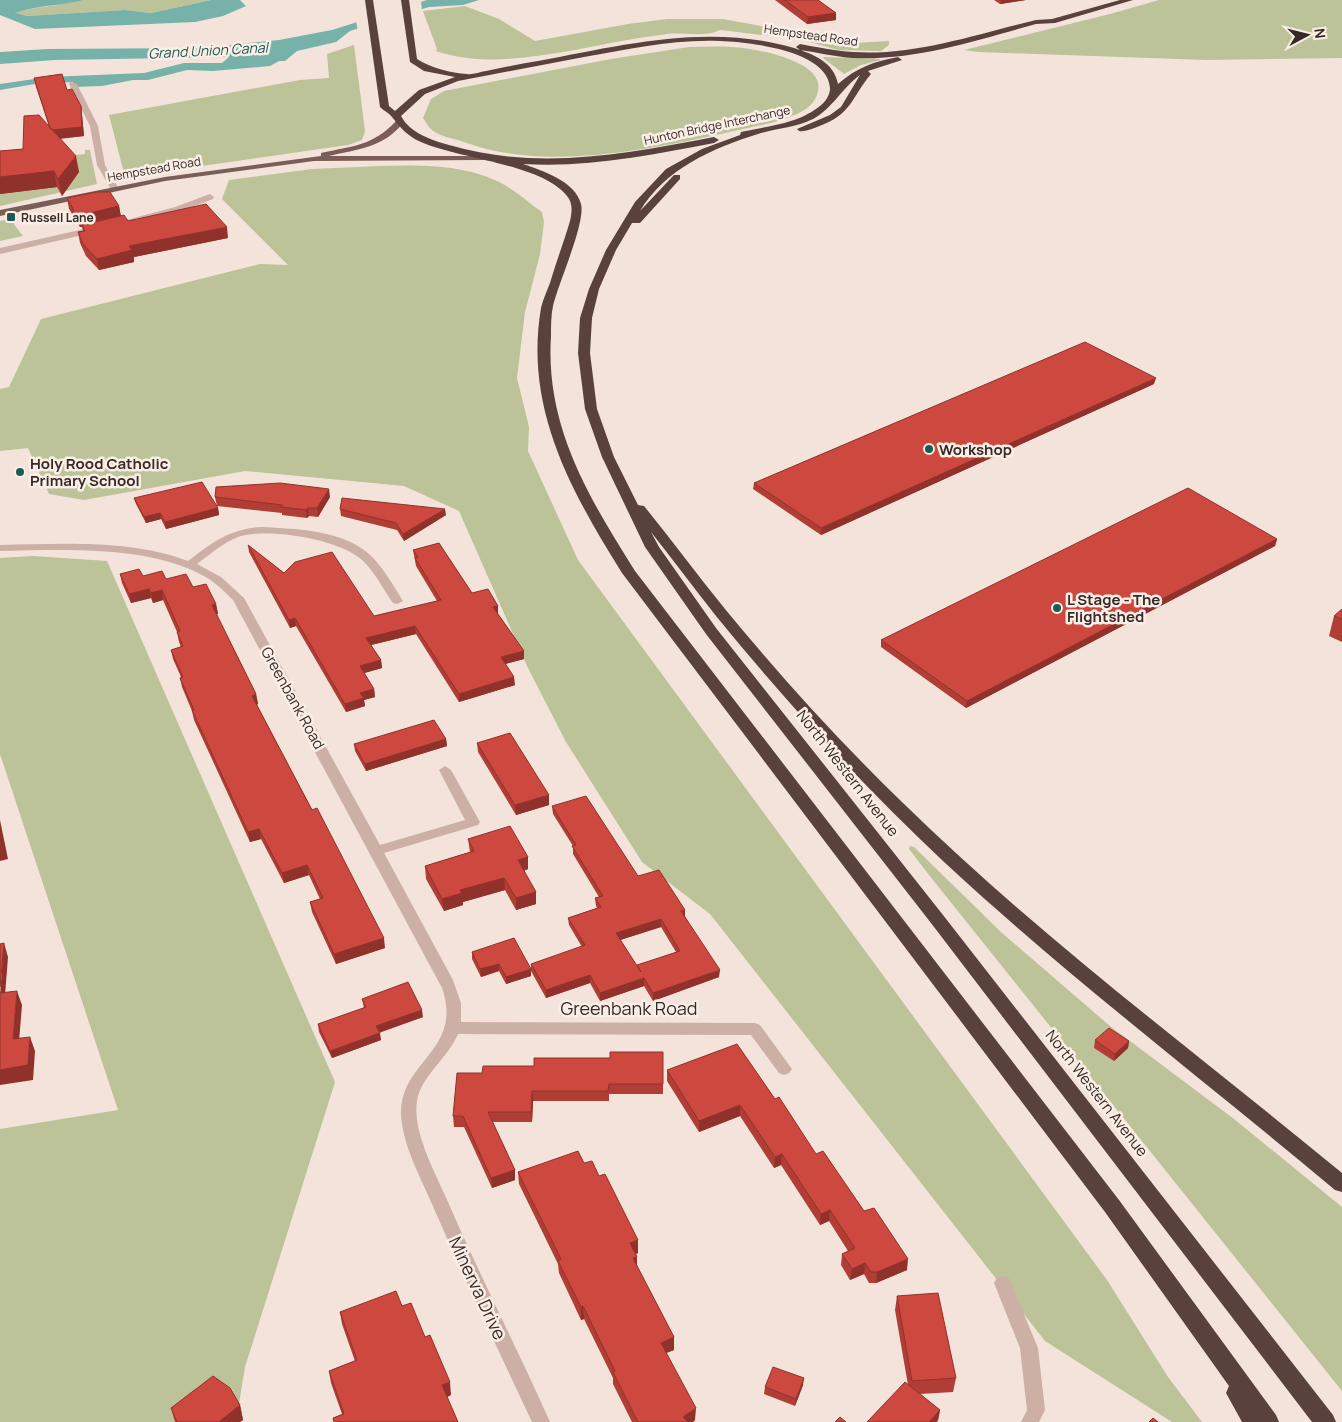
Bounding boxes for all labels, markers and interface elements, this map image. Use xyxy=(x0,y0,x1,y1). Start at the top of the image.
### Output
north arrow xyxy=(1282,10,1332,60)
street label: Hempstead Road xyxy=(763,20,859,50)
text: N xyxy=(1310,27,1330,40)
water label: Grand Union Canal xyxy=(148,37,270,63)
street label: Hunton Bridge Interchange xyxy=(642,101,792,149)
street label: Hempstead Road xyxy=(106,152,202,186)
place label: Russell Lane xyxy=(21,209,94,226)
marker: Russell Lane xyxy=(5,211,17,223)
place label: Workshop xyxy=(939,439,1012,460)
marker: Workshop xyxy=(923,443,935,455)
place label: Holy Rood Catholic Primary School xyxy=(30,453,169,491)
marker: Holy Rood Catholic Primary School xyxy=(14,466,26,478)
place label: L Stage - The Flightshed xyxy=(1067,589,1160,627)
marker: L Stage - The Flightshed xyxy=(1051,602,1063,614)
street label: Greenbank Road xyxy=(256,643,330,753)
street label: North Western Avenue xyxy=(792,705,904,841)
street label: Greenbank Road xyxy=(561,996,698,1020)
street label: North Western Avenue xyxy=(1041,1025,1153,1161)
street label: Minerva Drive xyxy=(444,1233,512,1343)

